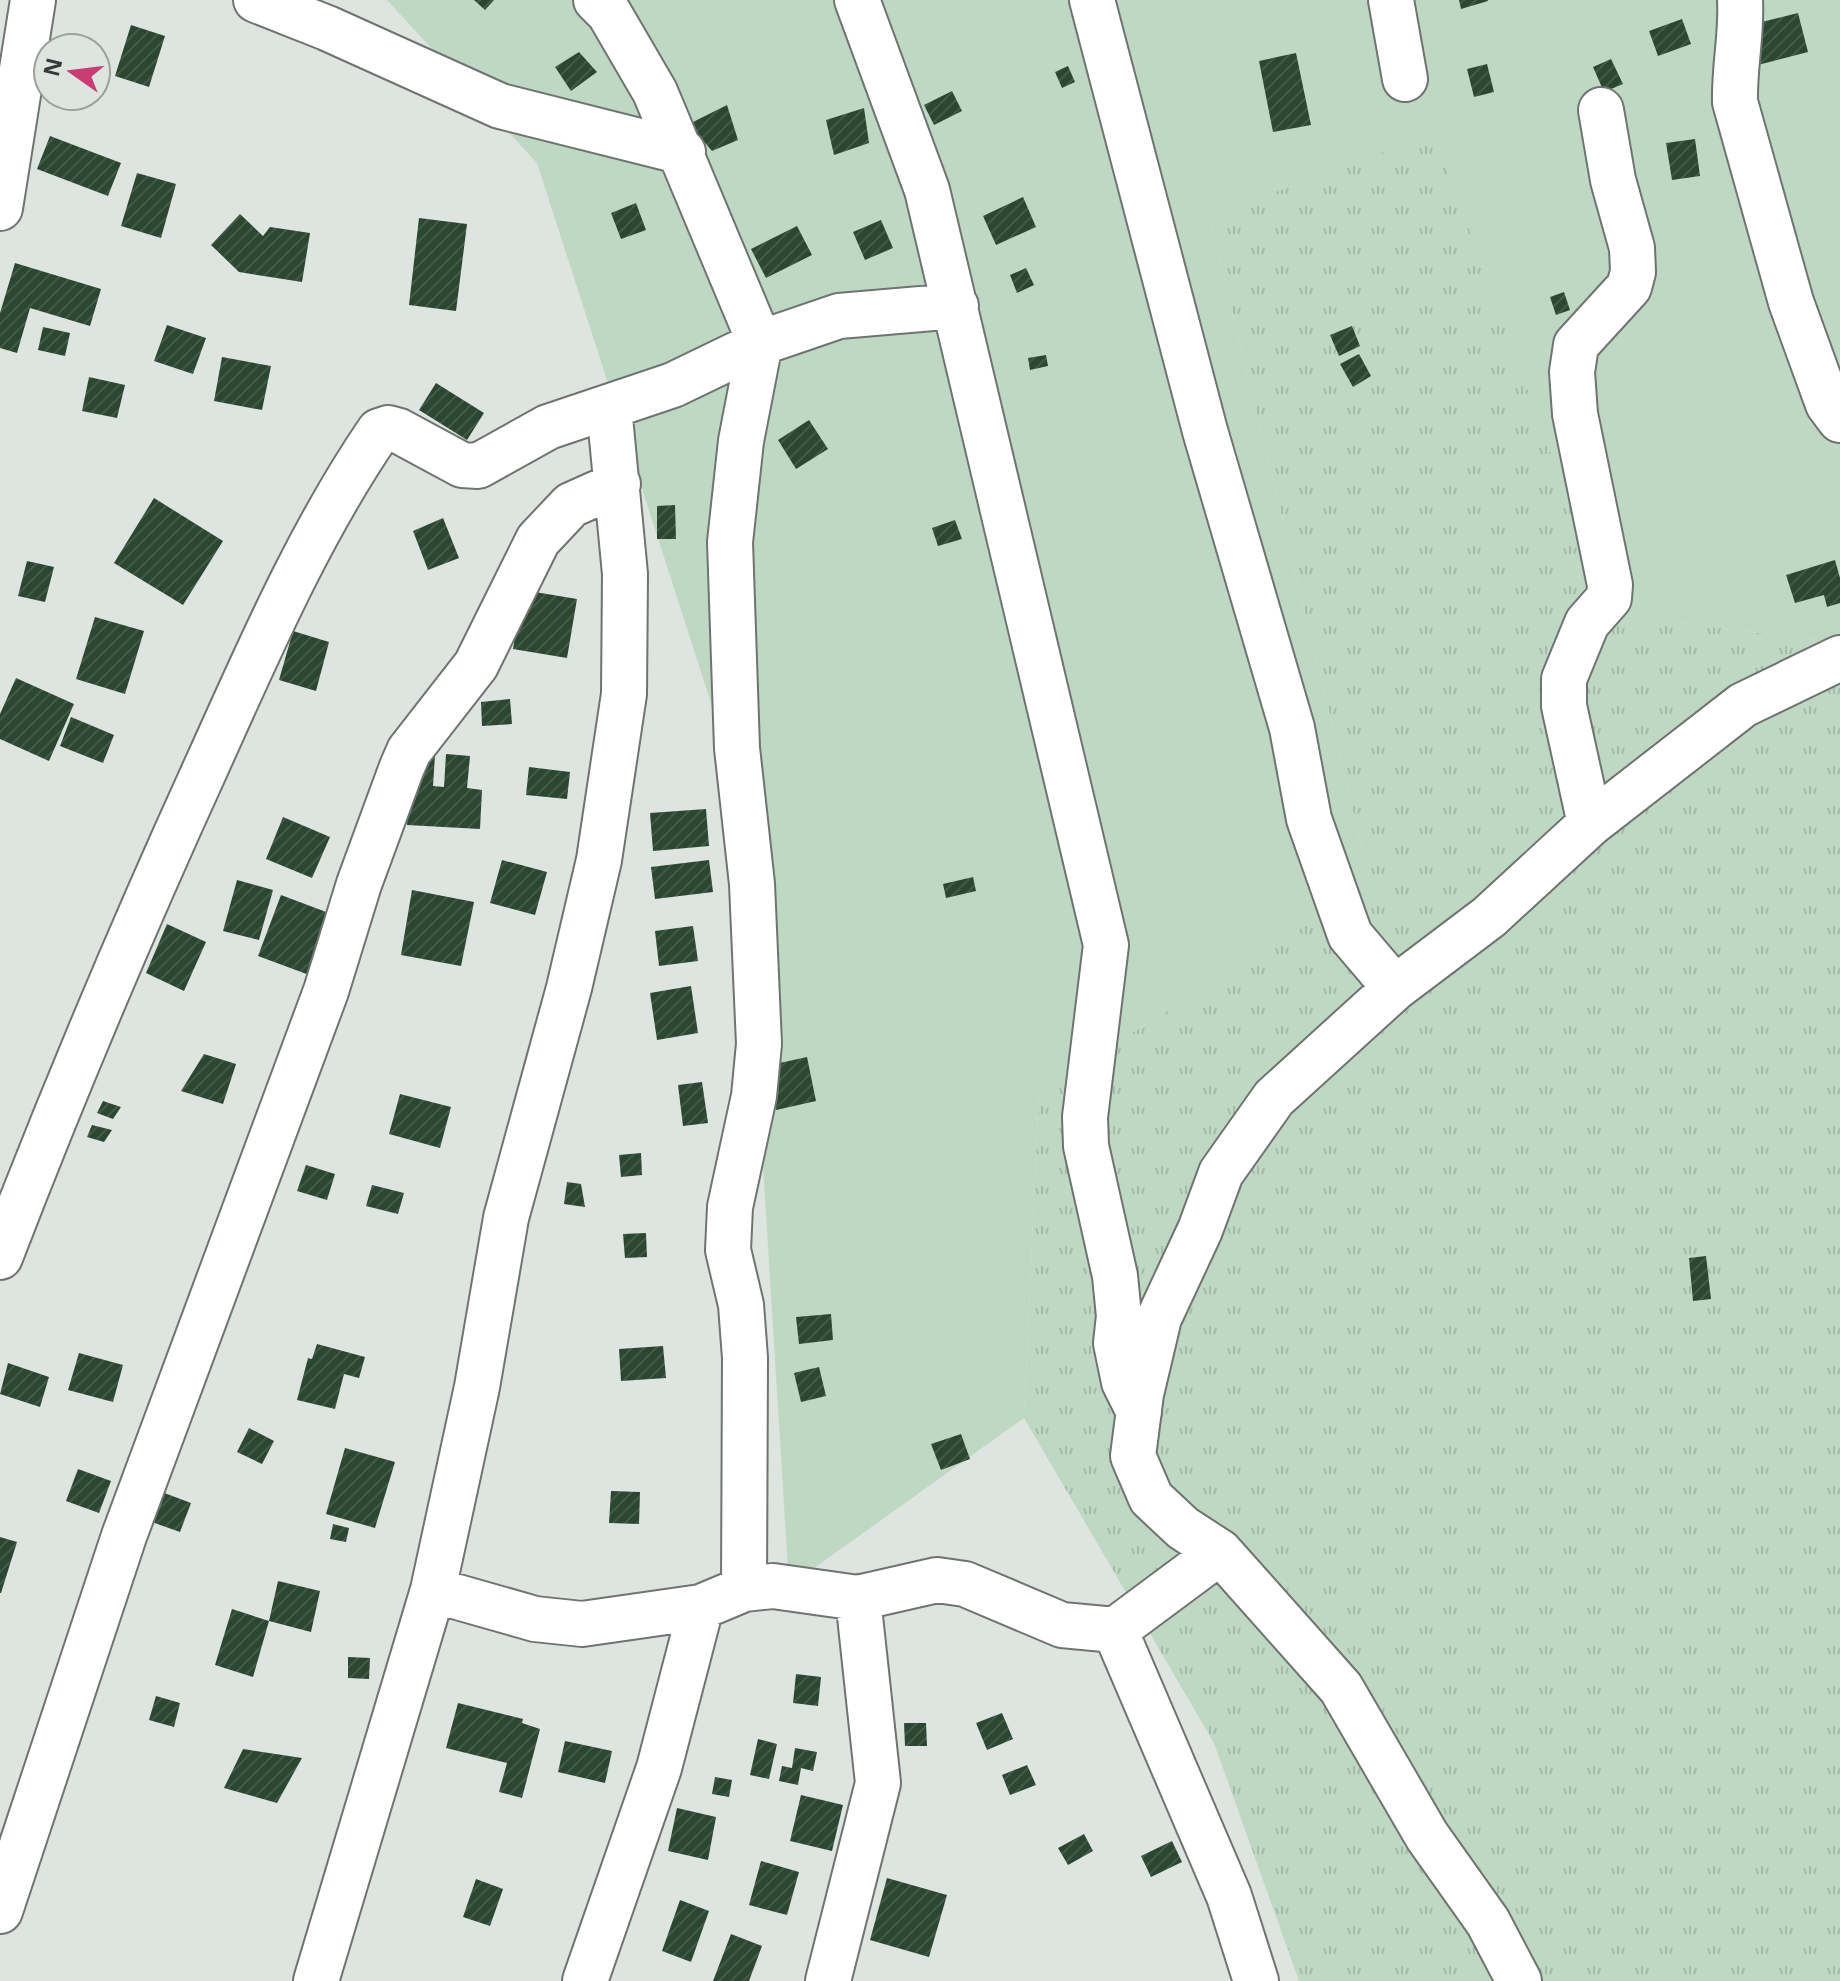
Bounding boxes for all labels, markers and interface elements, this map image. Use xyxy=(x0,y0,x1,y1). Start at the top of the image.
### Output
north arrow xyxy=(32,32,112,112)
text: N xyxy=(35,55,68,79)

